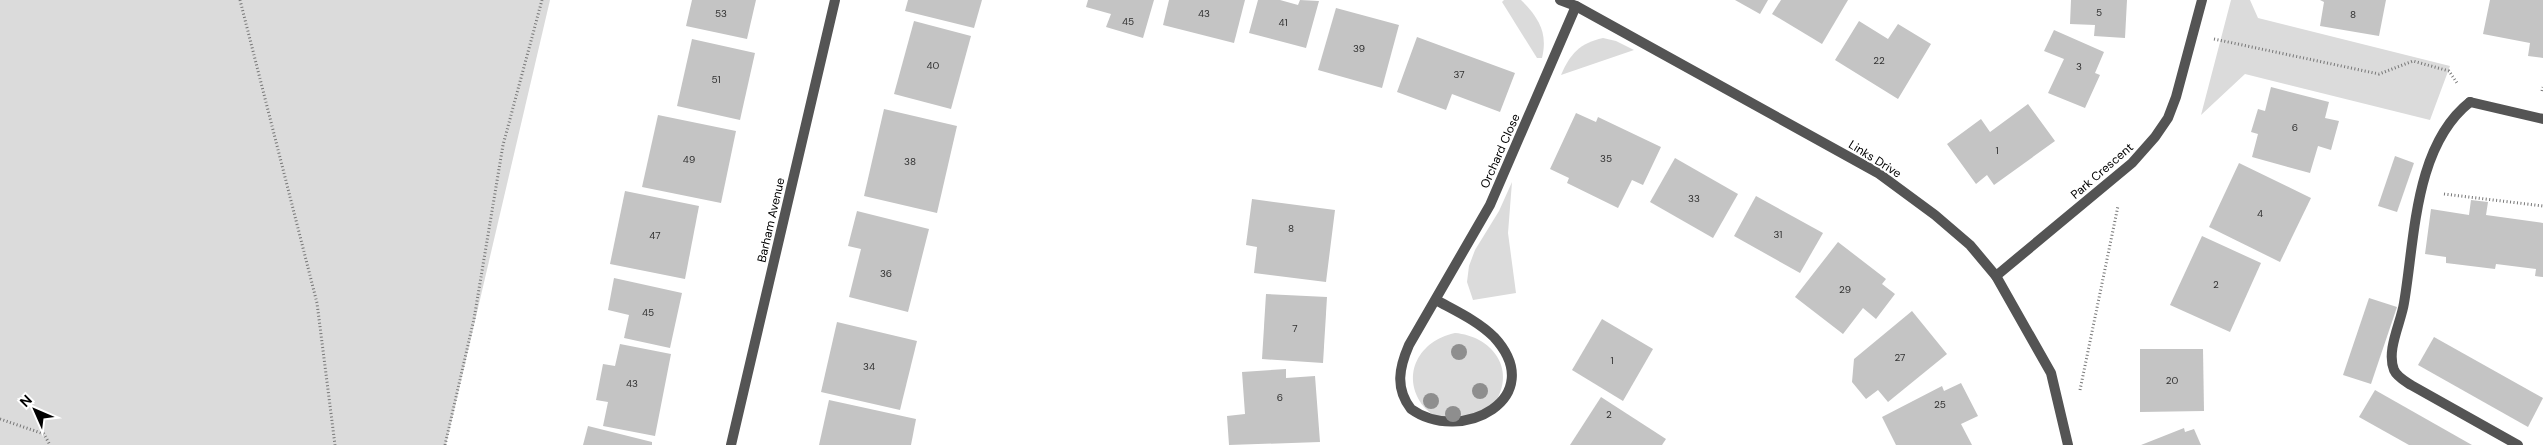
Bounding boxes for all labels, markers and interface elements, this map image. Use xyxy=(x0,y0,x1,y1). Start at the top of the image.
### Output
house number: 5 xyxy=(2096,6,2102,19)
house number: 53 xyxy=(715,7,727,20)
house number: 43 xyxy=(1198,7,1210,20)
house number: 8 xyxy=(2350,8,2356,21)
house number: 45 xyxy=(1122,15,1134,28)
house number: 41 xyxy=(1278,16,1288,29)
house number: 39 xyxy=(1353,42,1365,55)
house number: 22 xyxy=(1873,54,1885,67)
house number: 40 xyxy=(927,59,940,72)
house number: 3 xyxy=(2076,60,2082,73)
house number: 37 xyxy=(1453,68,1465,81)
house number: 51 xyxy=(711,73,721,86)
street label: Orchard Close xyxy=(1476,111,1524,191)
house number: 6 xyxy=(2292,121,2298,134)
street label: Links Drive xyxy=(1846,136,1905,182)
street label: Park Crescent xyxy=(2067,139,2137,203)
house number: 1 xyxy=(1995,144,1999,157)
house number: 35 xyxy=(1600,152,1612,165)
house number: 49 xyxy=(683,153,695,166)
house number: 38 xyxy=(904,155,916,168)
street label: Barham Avenue xyxy=(753,176,789,264)
house number: 33 xyxy=(1688,192,1700,205)
house number: 4 xyxy=(2257,207,2263,220)
house number: 8 xyxy=(1288,222,1294,235)
house number: 31 xyxy=(1774,228,1782,241)
house number: 47 xyxy=(649,229,661,242)
house number: 36 xyxy=(880,267,892,280)
house number: 2 xyxy=(2213,278,2219,291)
house number: 29 xyxy=(1839,283,1851,296)
house number: 45 xyxy=(642,306,654,319)
house number: 7 xyxy=(1292,322,1298,335)
house number: 27 xyxy=(1895,351,1905,364)
house number: 1 xyxy=(1610,354,1614,367)
house number: 34 xyxy=(863,360,875,373)
house number: 20 xyxy=(2166,374,2178,387)
house number: 43 xyxy=(626,377,638,390)
north arrow xyxy=(10,385,60,435)
text: N xyxy=(16,391,36,411)
house number: 6 xyxy=(1277,391,1283,404)
house number: 25 xyxy=(1934,398,1946,411)
house number: 2 xyxy=(1606,408,1612,421)

